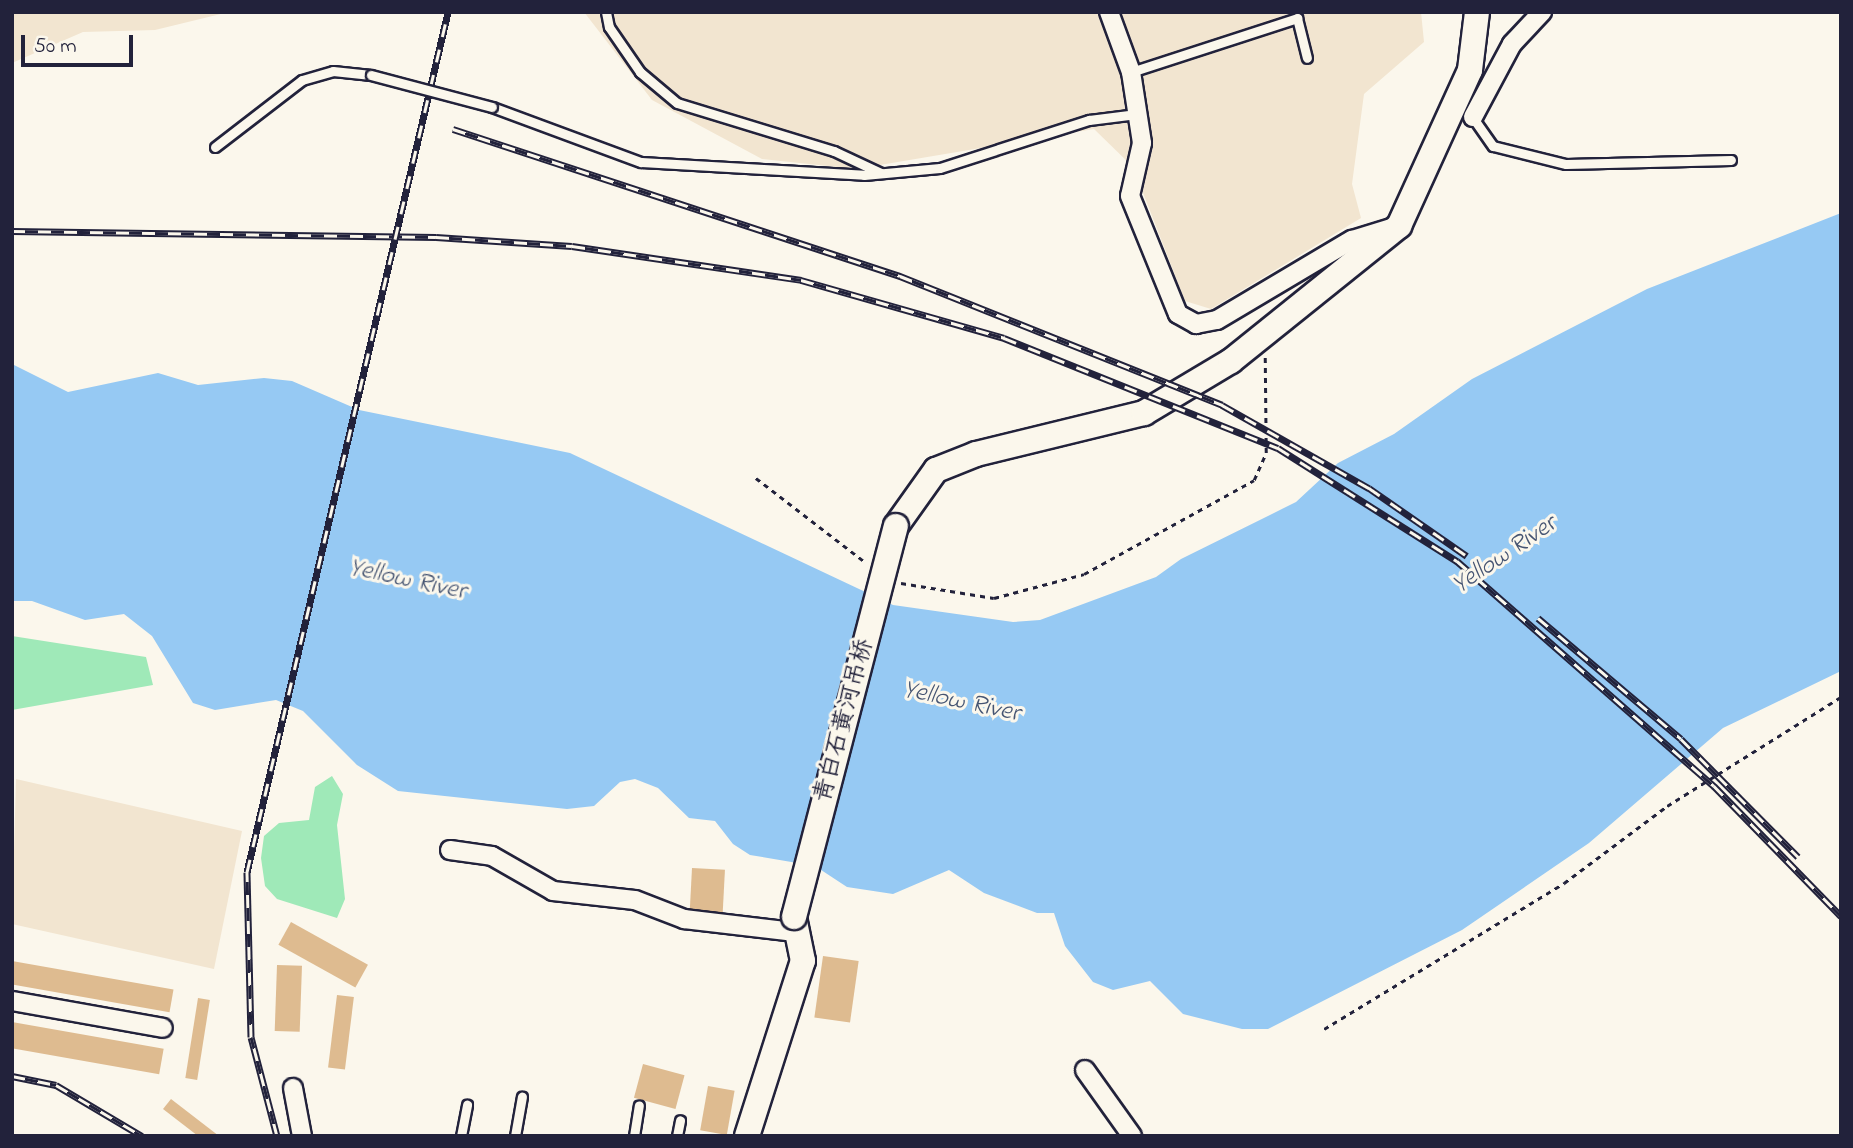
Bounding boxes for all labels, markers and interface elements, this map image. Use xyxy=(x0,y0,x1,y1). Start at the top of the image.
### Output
scale bar xyxy=(24,21,136,65)
text: 50 m xyxy=(34,32,77,62)
water label: Yellow River xyxy=(1447,510,1563,602)
water label: Yellow River xyxy=(346,553,468,609)
street label: 青白石黄河吊桥 xyxy=(809,636,881,806)
water label: Yellow River xyxy=(900,675,1022,731)

